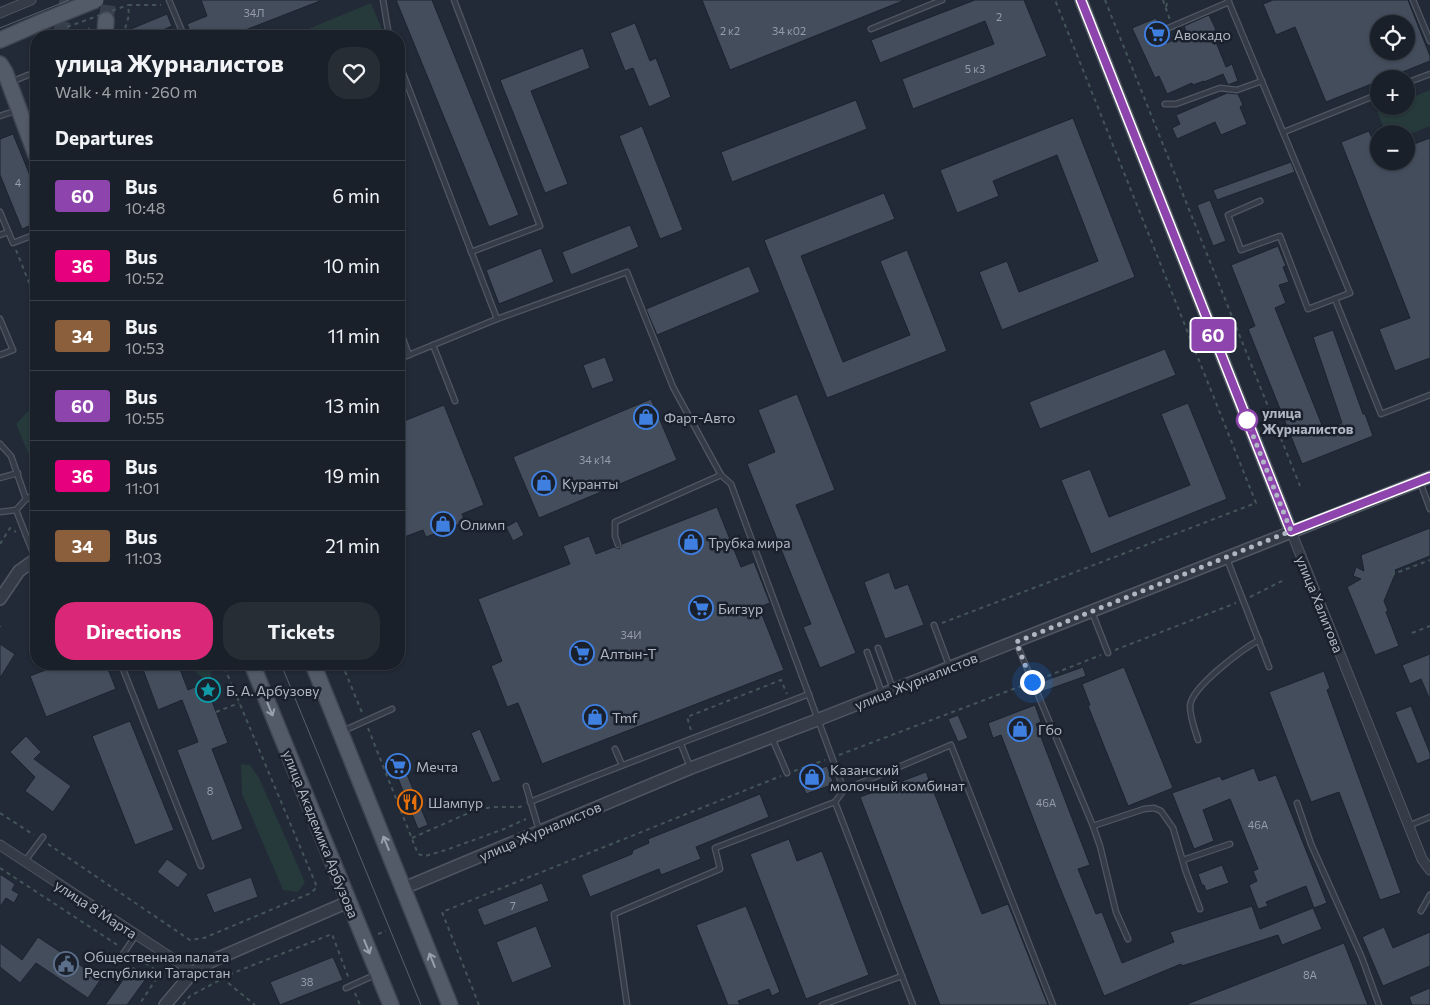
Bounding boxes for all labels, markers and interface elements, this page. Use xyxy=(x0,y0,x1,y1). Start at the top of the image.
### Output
house number: 34Л xyxy=(243,6,265,19)
house number: 2 xyxy=(996,10,1002,23)
map controls xyxy=(1370,15,1415,170)
button: locate xyxy=(1370,15,1415,60)
supermarket icon: Авокадо xyxy=(1144,21,1170,47)
house number: 2 к2 xyxy=(720,24,740,37)
house number: 34 к02 xyxy=(772,24,806,37)
place label: Авокадо xyxy=(1174,26,1231,43)
button: heart xyxy=(328,47,380,99)
text: улица Журналистов xyxy=(55,48,284,77)
house number: 5 к3 xyxy=(965,62,985,75)
button: + xyxy=(1370,70,1415,115)
text: Walk · 4 min · 260 m xyxy=(55,82,197,101)
button: − xyxy=(1370,125,1415,170)
text: Departures xyxy=(55,126,153,149)
text: Bus xyxy=(125,175,157,198)
house number: 4 xyxy=(15,176,22,189)
text: 6 min xyxy=(332,184,380,207)
text: 60 xyxy=(71,185,94,207)
text: 10:48 xyxy=(125,198,165,217)
text: Bus xyxy=(125,245,157,268)
text: 10 min xyxy=(323,254,380,277)
text: 36 xyxy=(72,255,93,277)
text: 10:52 xyxy=(125,268,164,287)
text: Bus xyxy=(125,315,157,338)
line badge: 60 xyxy=(1190,319,1236,351)
text: 11 min xyxy=(328,324,380,347)
text: 60 xyxy=(1201,324,1225,346)
text: 34 xyxy=(72,325,93,347)
text: 10:53 xyxy=(125,338,164,357)
text: Bus xyxy=(125,385,157,408)
text: 13 min xyxy=(325,394,380,417)
text: 60 xyxy=(71,395,94,417)
shop icon: Фарт-Авто xyxy=(633,404,659,430)
place label: улица Журналистов xyxy=(1262,404,1354,437)
text: 10:55 xyxy=(125,408,164,427)
place label: Фарт-Авто xyxy=(664,409,735,426)
marker: улица Журналистов xyxy=(1236,409,1258,431)
house number: 34 к14 xyxy=(579,453,611,466)
text: Bus xyxy=(125,455,157,478)
text: 19 min xyxy=(324,464,380,487)
text: 36 xyxy=(72,465,93,487)
shop icon: Куранты xyxy=(531,470,557,496)
place label: Куранты xyxy=(562,475,618,492)
text: 11:01 xyxy=(125,478,160,497)
shop icon: Олимп xyxy=(430,511,456,537)
place label: Олимп xyxy=(460,516,505,533)
text: Bus xyxy=(125,525,157,548)
shop icon: Трубка мира xyxy=(678,529,704,555)
text: 21 min xyxy=(325,534,380,557)
place label: Трубка мира xyxy=(708,534,790,551)
text: 34 xyxy=(72,535,93,557)
text: 11:03 xyxy=(125,548,162,567)
street label: улица Халитова xyxy=(1293,553,1347,655)
supermarket icon: Бигзур xyxy=(688,595,714,621)
place label: Бигзур xyxy=(718,600,763,617)
button: Directions xyxy=(55,602,213,660)
button: Tickets xyxy=(223,602,380,660)
house number: 34И xyxy=(620,628,642,641)
supermarket icon: Алтын-Т xyxy=(569,640,595,666)
place label: Алтын-Т xyxy=(600,645,657,662)
street label: улица Журналистов xyxy=(852,649,980,713)
your location xyxy=(1020,670,1045,695)
place icon: Б. А. Арбузову xyxy=(195,677,221,703)
place label: Б. А. Арбузову xyxy=(226,682,320,699)
one-way arrow xyxy=(266,701,276,716)
shop icon: Tmf xyxy=(582,704,608,730)
place label: Tmf xyxy=(612,709,638,726)
shop icon: Гбо xyxy=(1007,716,1033,742)
place label: Гбо xyxy=(1038,721,1062,738)
street label: улица Академика Арбузова xyxy=(279,748,363,920)
supermarket icon: Мечта xyxy=(385,753,411,779)
place label: Мечта xyxy=(416,758,458,775)
place label: Казанский молочный комбинат xyxy=(830,761,965,794)
shop icon: Казанский молочный комбинат xyxy=(799,764,825,790)
house number: 8 xyxy=(207,784,214,797)
restaurant icon: Шампур xyxy=(397,789,423,815)
place label: Шампур xyxy=(428,794,483,811)
house number: 46А xyxy=(1036,796,1057,809)
street label: улица Журналистов xyxy=(476,798,604,864)
house number: 46А xyxy=(1248,818,1269,831)
one-way arrow xyxy=(380,836,390,851)
street label: улица 8 Марта xyxy=(52,876,140,942)
house number: 7 xyxy=(510,899,516,912)
one-way arrow xyxy=(363,939,372,954)
place label: Общественная палата Республики Татарстан xyxy=(84,948,231,981)
public building icon: Общественная палата Республики Татарстан xyxy=(53,951,79,977)
one-way arrow xyxy=(427,953,436,968)
house number: 8А xyxy=(1303,968,1317,981)
house number: 38 xyxy=(301,975,314,988)

